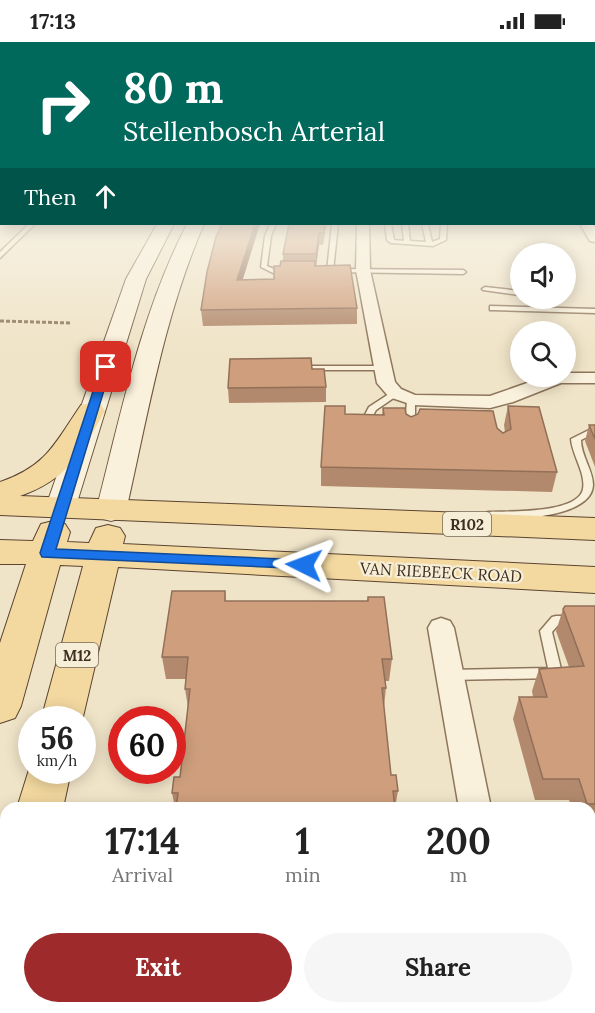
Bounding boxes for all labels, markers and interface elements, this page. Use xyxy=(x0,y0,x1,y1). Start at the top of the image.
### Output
text: 17:13 xyxy=(30,7,76,35)
text: 80 m xyxy=(123,61,223,115)
icon: right xyxy=(24,66,102,144)
text: Stellenbosch Arterial xyxy=(123,114,385,148)
icon: ahead xyxy=(89,180,122,213)
text: Then xyxy=(24,183,77,211)
map controls xyxy=(510,243,576,387)
button: sound xyxy=(510,243,576,309)
button: search xyxy=(510,321,576,387)
pin xyxy=(80,341,131,392)
icon: arrive xyxy=(89,350,122,383)
road number: R102 xyxy=(443,512,491,536)
position arrow xyxy=(272,533,336,597)
street label: VAN RIEBEECK ROAD xyxy=(359,558,523,586)
road number: M12 xyxy=(56,643,98,667)
speed limit sign: 60 xyxy=(108,706,186,784)
text: 56 xyxy=(40,719,74,757)
text: km/h xyxy=(37,751,77,770)
text: 17:14 xyxy=(105,818,180,864)
text: 1 xyxy=(296,818,310,864)
text: 200 xyxy=(426,818,491,864)
text: Arrival xyxy=(112,862,173,887)
text: min xyxy=(285,862,321,887)
text: m xyxy=(449,862,467,887)
button: Exit xyxy=(24,933,292,1002)
button: Share xyxy=(304,933,572,1002)

